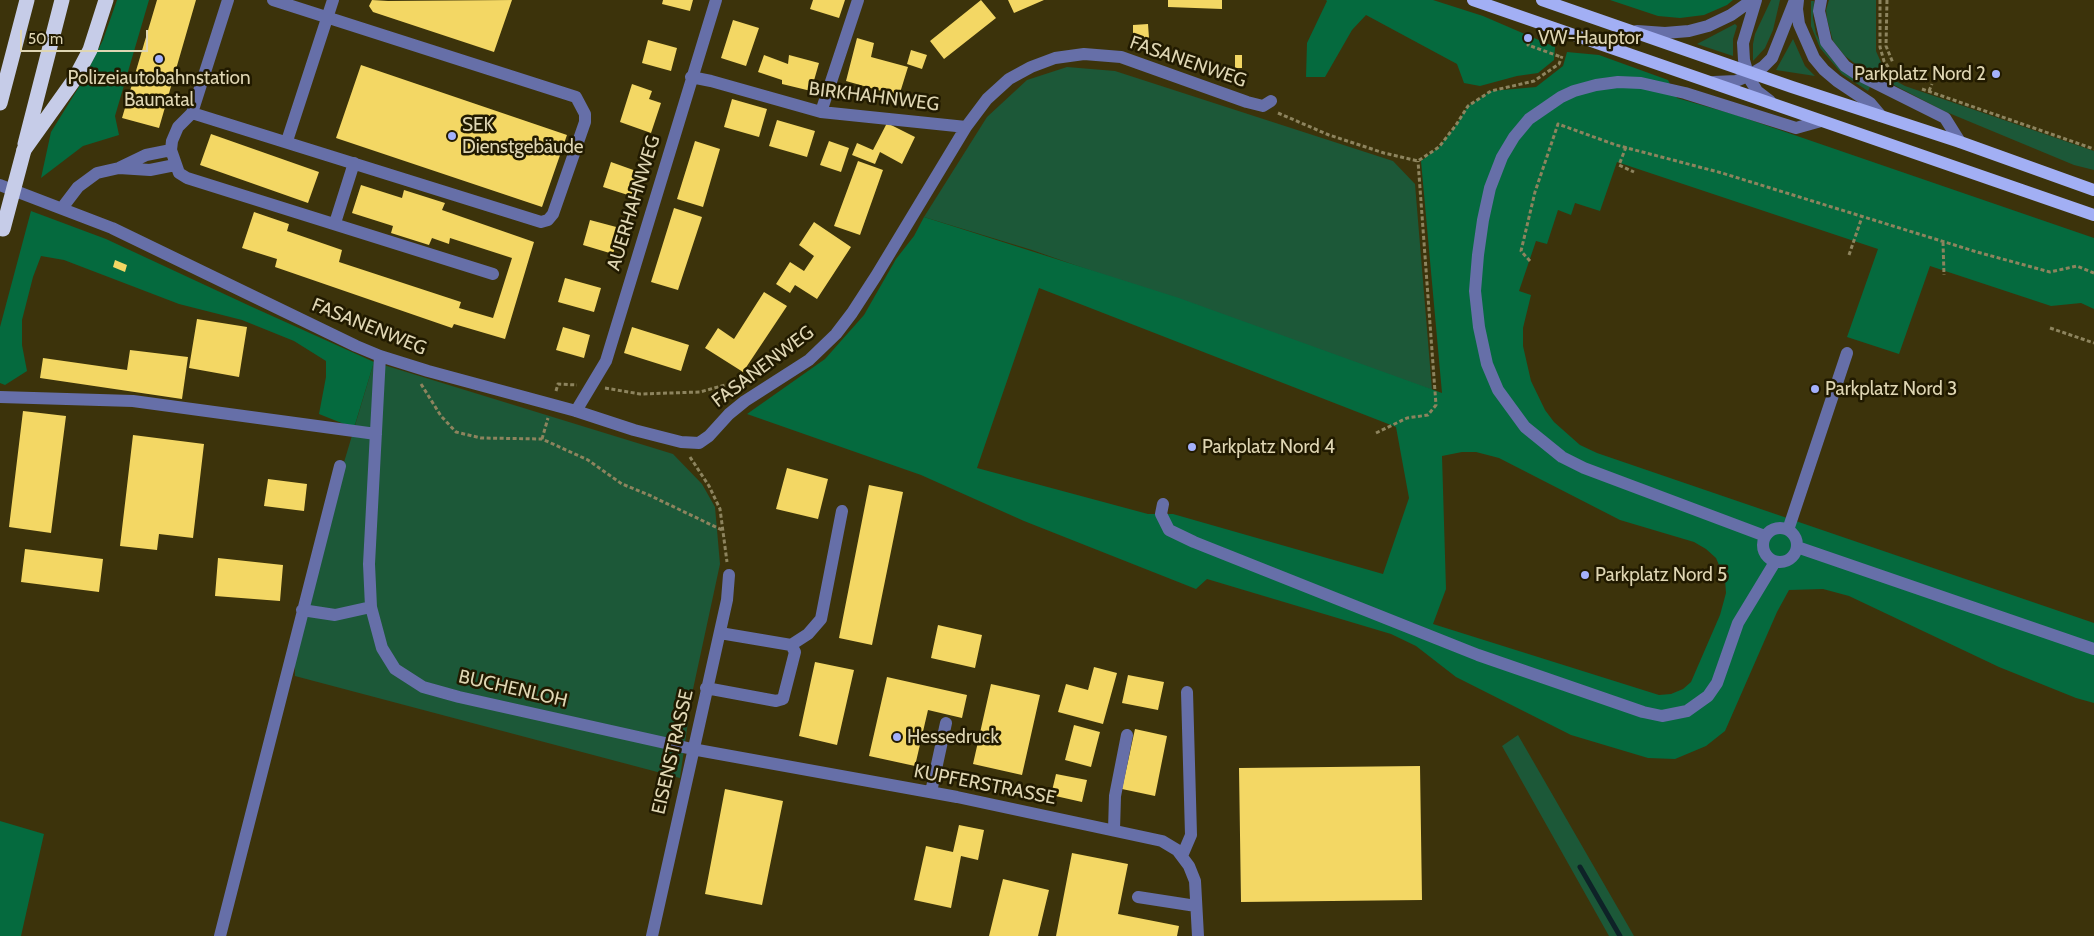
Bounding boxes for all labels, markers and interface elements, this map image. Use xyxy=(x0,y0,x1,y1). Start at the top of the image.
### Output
scale bar xyxy=(22,20,150,52)
place label: VW-Hauptor xyxy=(1538,27,1641,49)
text: 50 m xyxy=(28,30,63,48)
street label: FASANENWEG xyxy=(1127,31,1249,93)
marker: VW-Hauptor xyxy=(1522,32,1534,44)
marker: Polizeiautobahnstation Baunatal xyxy=(153,53,165,65)
place label: Parkplatz Nord 2 xyxy=(1854,63,1986,85)
place label: Polizeiautobahnstation Baunatal xyxy=(67,67,251,111)
marker: Parkplatz Nord 2 xyxy=(1990,68,2002,80)
street label: BIRKHAHNWEG xyxy=(807,78,941,116)
place label: SEK Dienstgebäude xyxy=(462,114,583,158)
marker: SEK Dienstgebäude xyxy=(446,130,458,142)
street label: AUERHAHNWEG xyxy=(603,133,665,273)
street label: FASANENWEG xyxy=(308,294,430,360)
street label: FASANENWEG xyxy=(708,321,818,413)
place label: Parkplatz Nord 3 xyxy=(1825,378,1957,400)
marker: Parkplatz Nord 3 xyxy=(1809,383,1821,395)
place label: Parkplatz Nord 4 xyxy=(1202,436,1335,458)
marker: Parkplatz Nord 4 xyxy=(1186,441,1198,453)
place label: Parkplatz Nord 5 xyxy=(1595,564,1727,586)
marker: Parkplatz Nord 5 xyxy=(1579,569,1591,581)
street label: BUCHENLOH xyxy=(456,665,570,713)
street label: EISENSTRASSE xyxy=(648,687,698,817)
place label: Hessedruck xyxy=(907,726,999,748)
marker: Hessedruck xyxy=(891,731,903,743)
street label: KUPFERSTRASSE xyxy=(912,760,1058,810)

